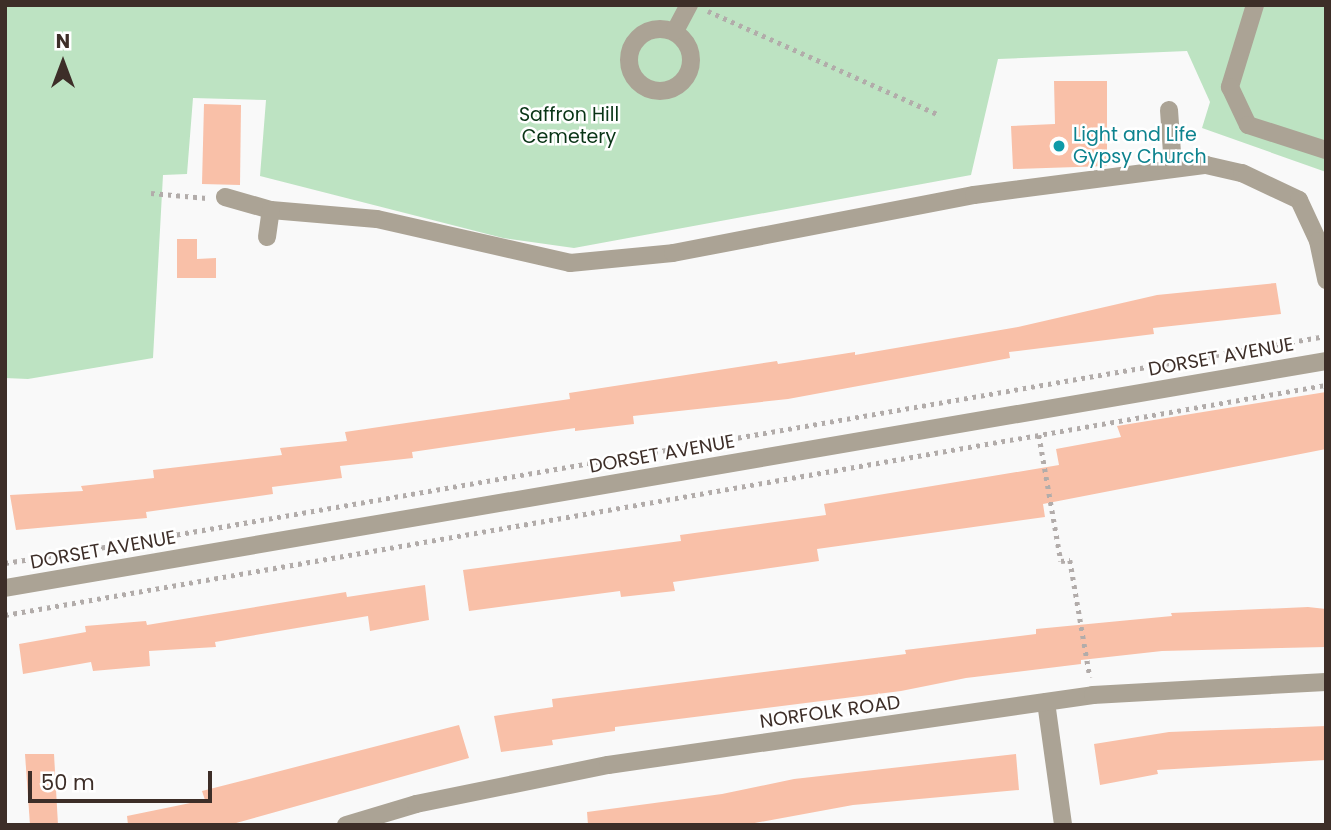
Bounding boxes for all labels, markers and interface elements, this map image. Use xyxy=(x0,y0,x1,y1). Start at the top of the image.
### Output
north arrow xyxy=(28,28,98,98)
text: N xyxy=(56,28,70,55)
park label: Saffron Hill Cemetery xyxy=(519,104,619,148)
place label: Light and Life Gypsy Church xyxy=(1073,124,1207,168)
marker: Light and Life Gypsy Church xyxy=(1051,138,1067,154)
street label: DORSET AVENUE xyxy=(1146,333,1296,381)
street label: DORSET AVENUE xyxy=(587,430,737,478)
street label: DORSET AVENUE xyxy=(28,526,178,574)
street label: NORFOLK ROAD xyxy=(758,691,902,733)
scale bar xyxy=(32,756,215,800)
text: 50 m xyxy=(41,768,95,797)

